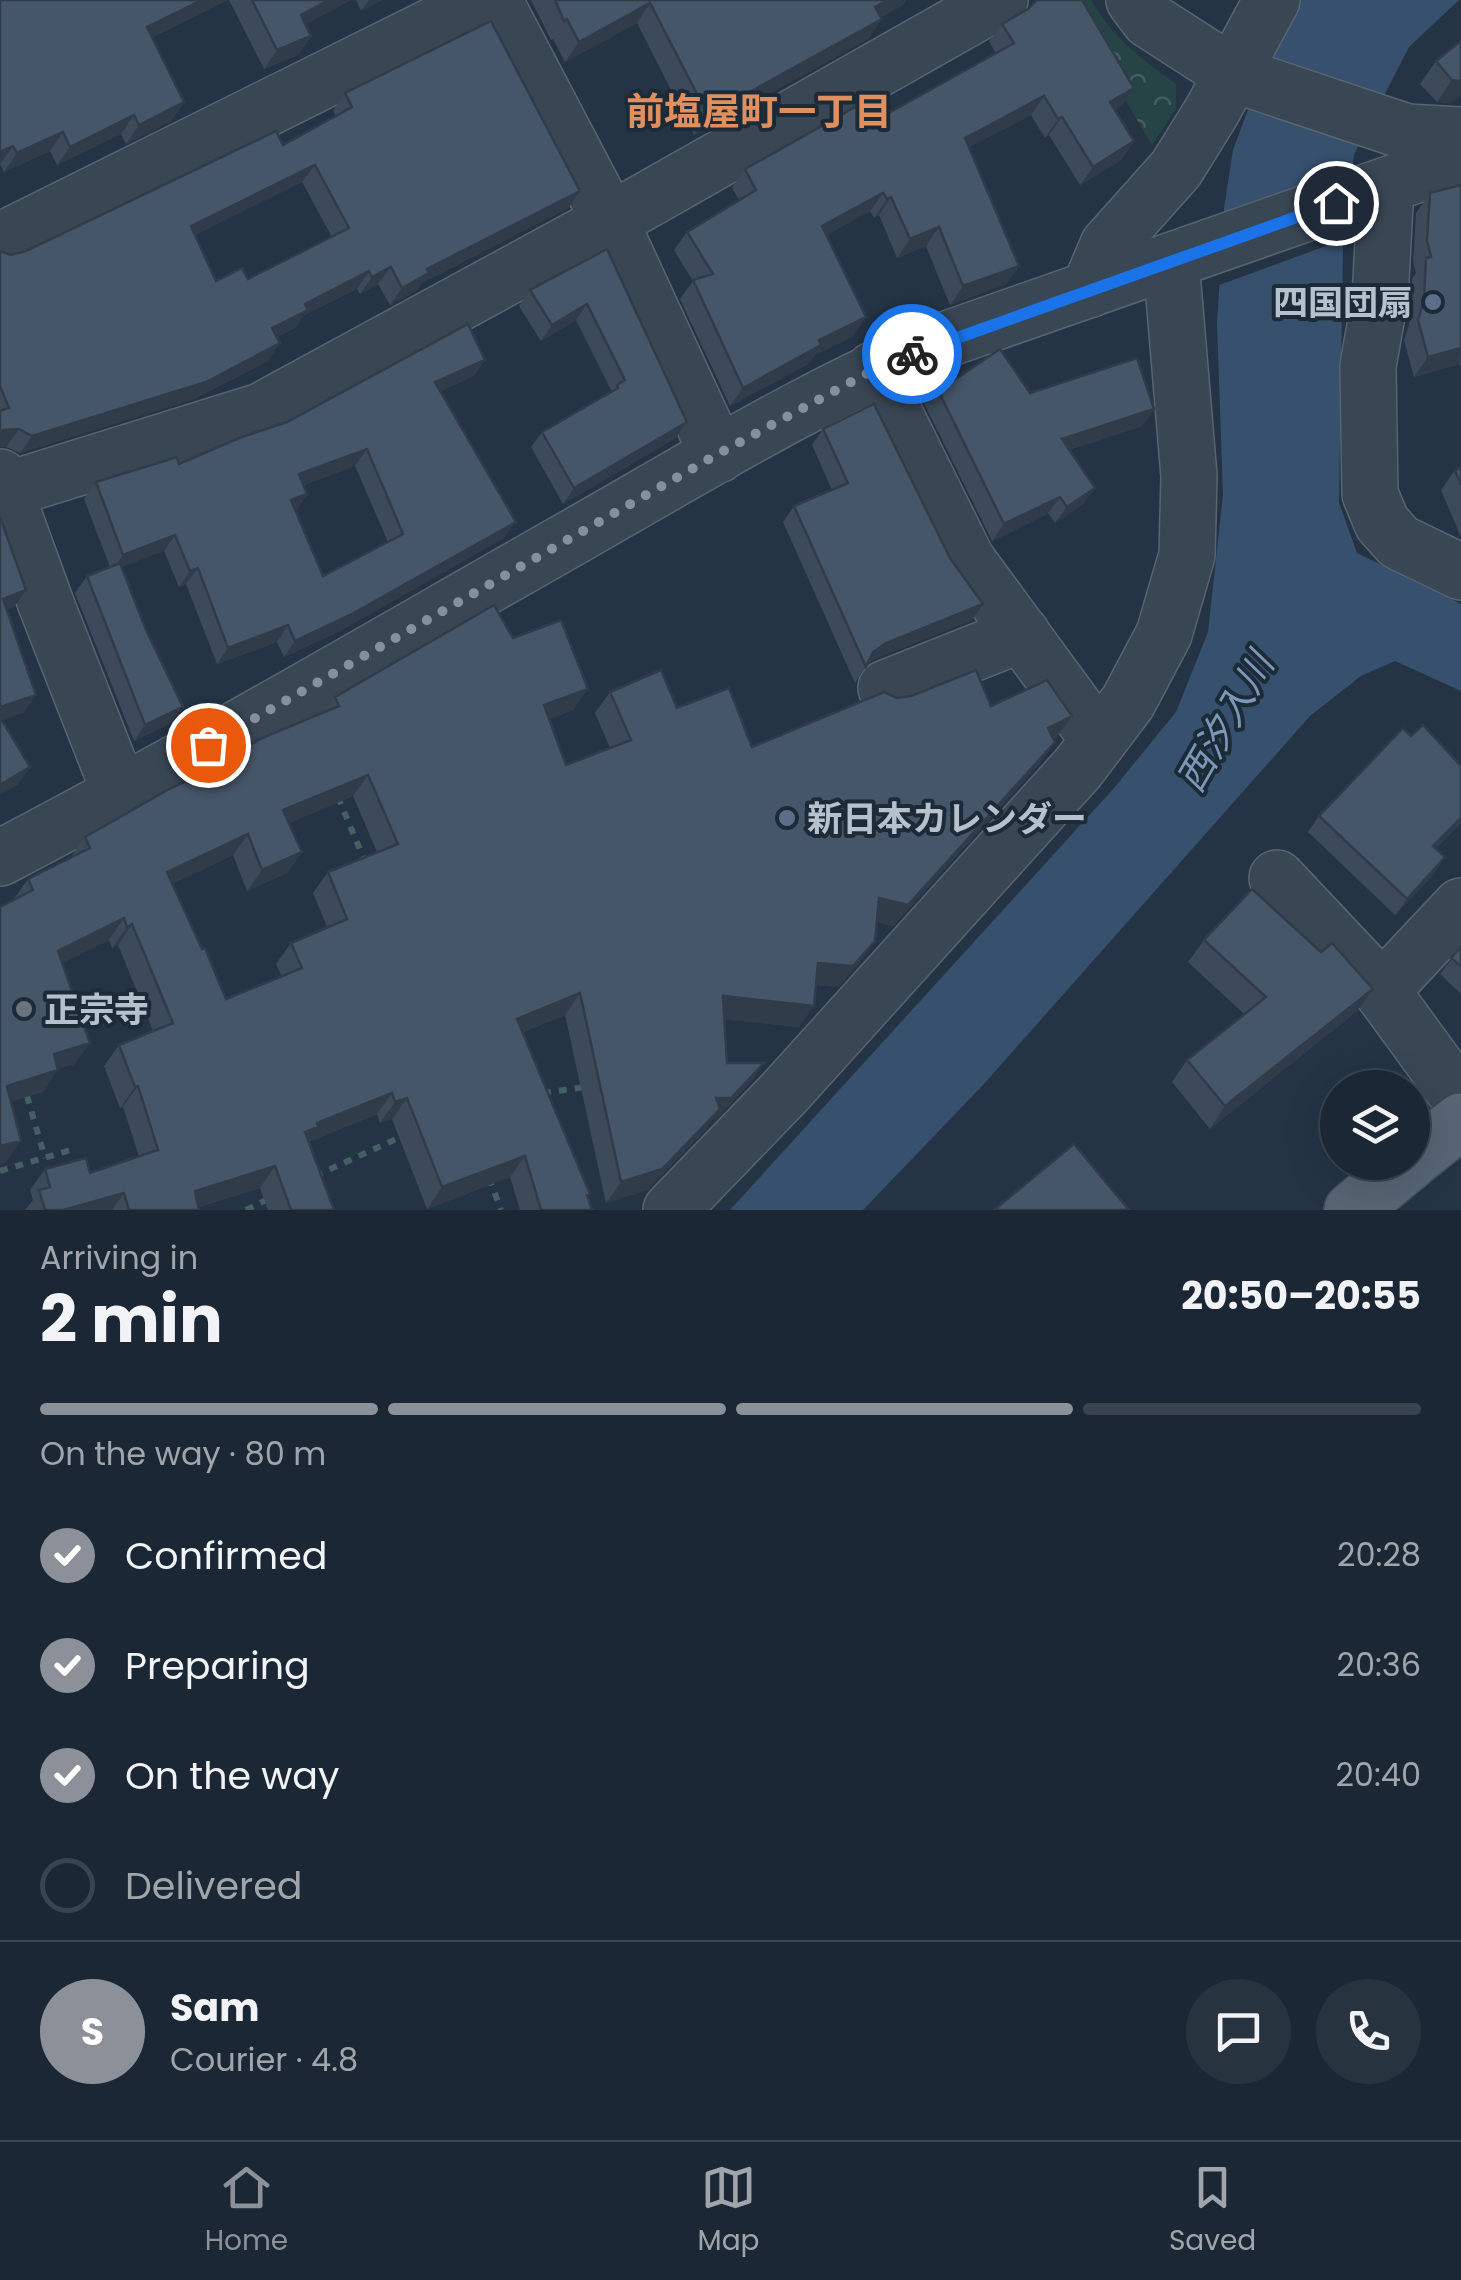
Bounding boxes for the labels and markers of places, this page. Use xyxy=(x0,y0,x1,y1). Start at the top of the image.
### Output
pin xyxy=(1294,161,1379,246)
place label: 四国団扇 xyxy=(1273,278,1413,327)
marker: 四国団扇 xyxy=(1422,291,1444,313)
pin xyxy=(166,703,251,788)
place label: 新日本カレンダー xyxy=(807,794,1087,843)
marker: 新日本カレンダー xyxy=(776,807,798,829)
place label: 正宗寺 xyxy=(44,985,149,1034)
marker: 正宗寺 xyxy=(13,998,35,1020)

